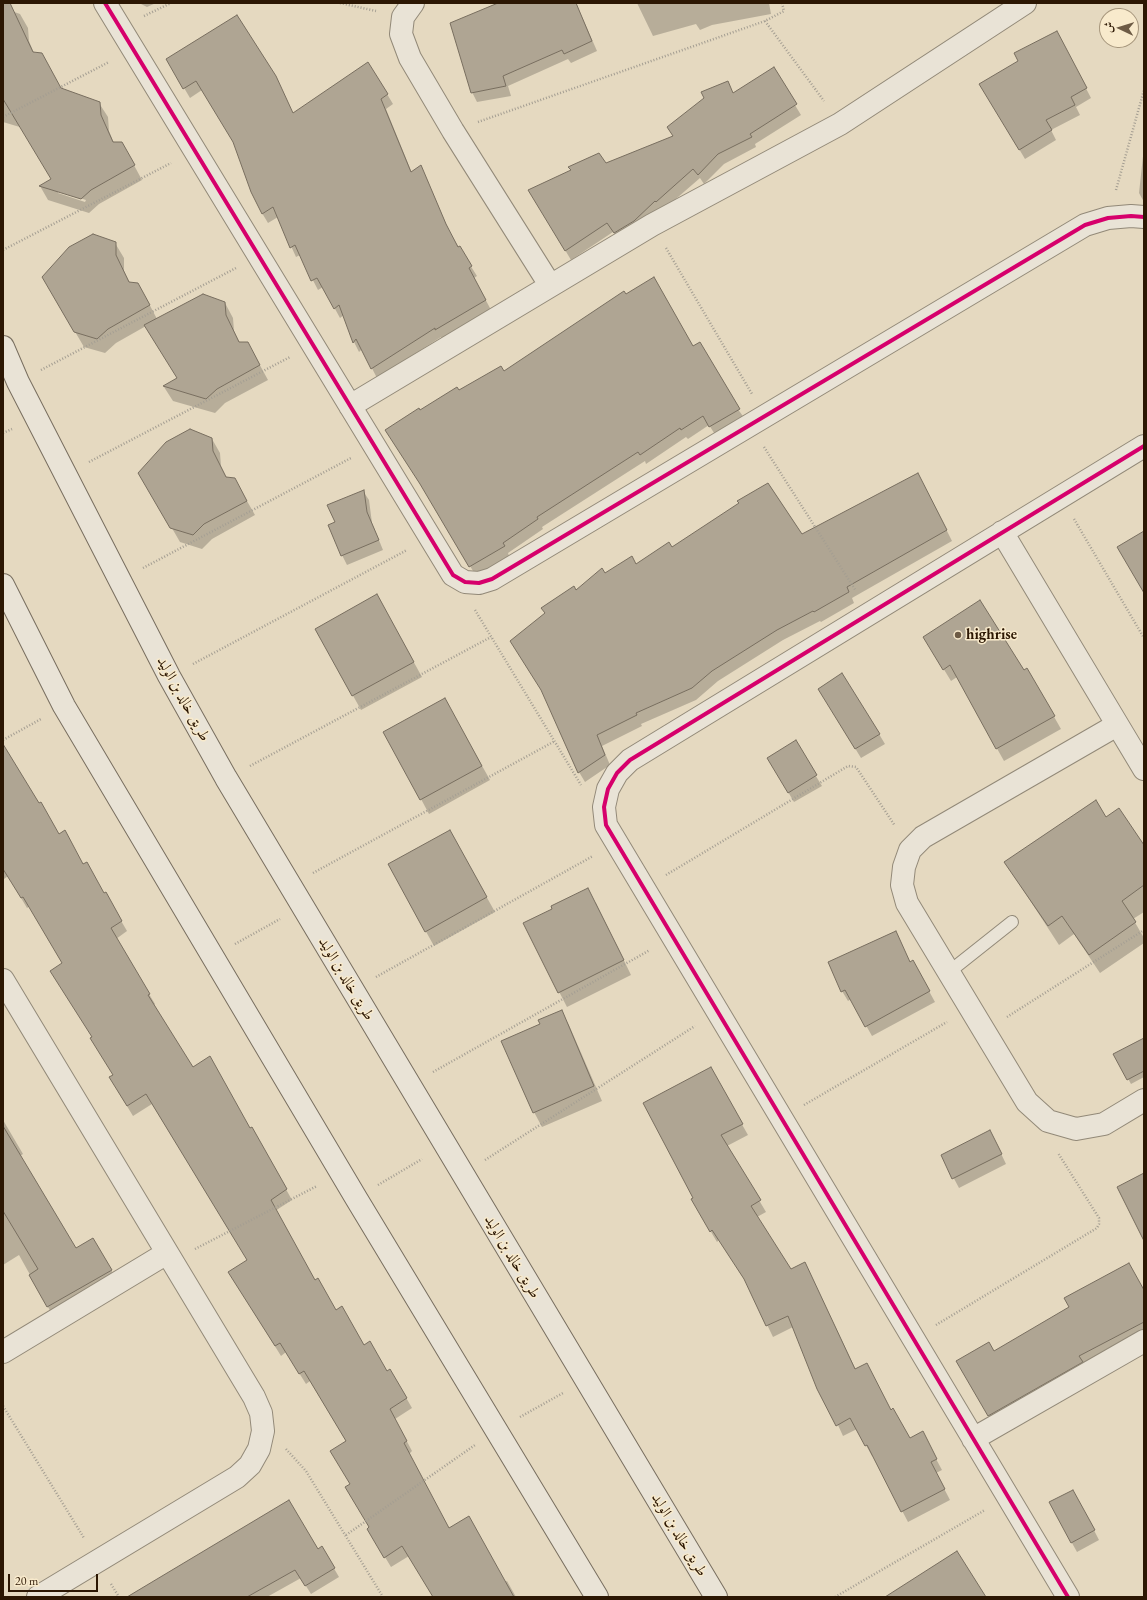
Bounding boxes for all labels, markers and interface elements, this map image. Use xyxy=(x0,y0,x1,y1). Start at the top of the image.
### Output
north arrow xyxy=(1099,8,1139,48)
text: ش xyxy=(1101,21,1115,33)
place label: highrise xyxy=(966,626,1017,644)
marker: highrise xyxy=(953,630,963,640)
street label: طريق خالد بن الوليد xyxy=(152,654,214,744)
street label: طريق خالد بن الوليد xyxy=(314,934,378,1024)
street label: طريق خالد بن الوليد xyxy=(480,1212,544,1302)
street label: طريق خالد بن الوليد xyxy=(647,1490,711,1580)
scale bar xyxy=(10,1566,100,1592)
text: 20 m xyxy=(15,1573,38,1589)

